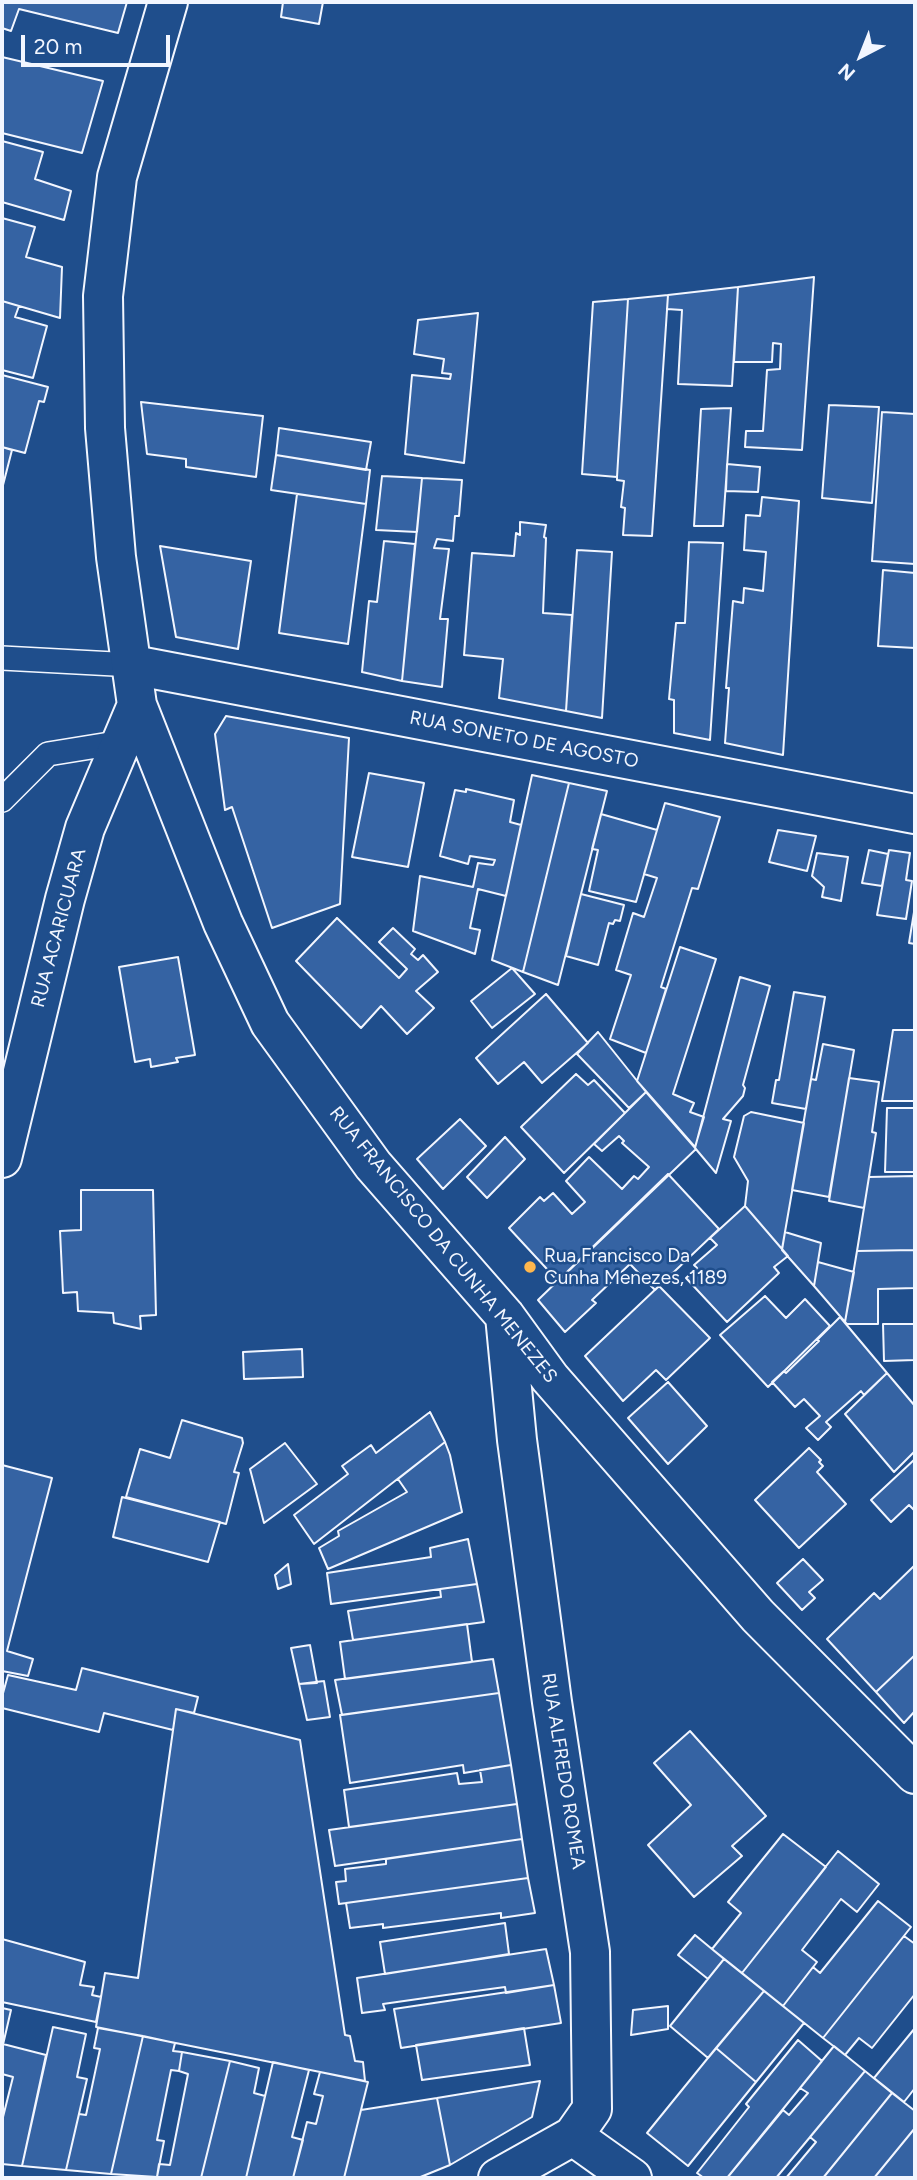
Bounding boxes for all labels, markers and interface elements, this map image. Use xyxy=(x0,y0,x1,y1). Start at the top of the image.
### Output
scale bar xyxy=(24,21,173,65)
north arrow xyxy=(826,21,896,91)
text: 20 m xyxy=(34,34,82,59)
text: N xyxy=(833,59,860,85)
street label: RUA SONETO DE AGOSTO xyxy=(408,707,640,773)
street label: RUA ACARICUARA xyxy=(27,846,91,1010)
street label: RUA FRANCISCO DA CUNHA MENEZES xyxy=(324,1102,562,1388)
place label: Rua Francisco Da Cunha Menezes, 1189 xyxy=(544,1245,727,1289)
marker: Rua Francisco Da Cunha Menezes, 1189 xyxy=(522,1259,538,1275)
street label: RUA ALFREDO ROMEA xyxy=(536,1671,590,1871)

